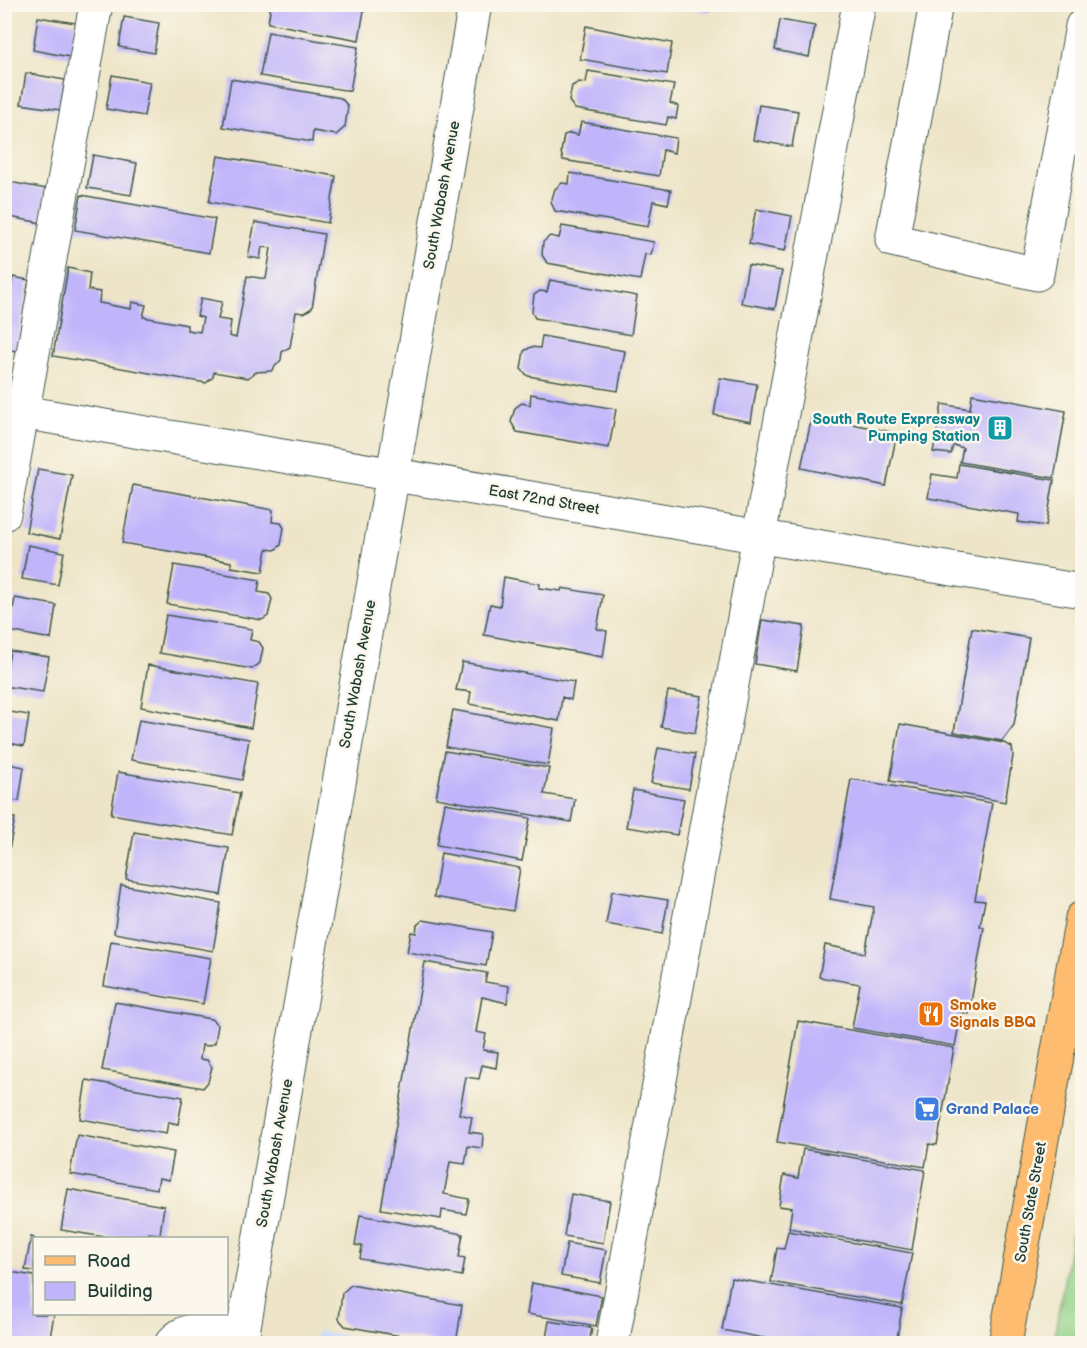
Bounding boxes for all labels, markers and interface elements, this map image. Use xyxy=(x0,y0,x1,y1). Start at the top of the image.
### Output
street label: South Wabash Avenue xyxy=(420,119,464,271)
place label: South Route Expressway Pumping Station xyxy=(813,410,980,446)
building icon: South Route Expressway Pumping Station xyxy=(985,413,1015,443)
street label: East 72nd Street xyxy=(487,481,601,519)
street label: South Wabash Avenue xyxy=(336,598,380,750)
place label: Smoke Signals BBQ xyxy=(950,996,1036,1032)
restaurant icon: Smoke Signals BBQ xyxy=(916,999,946,1029)
street label: South Wabash Avenue xyxy=(253,1077,297,1229)
supermarket icon: Grand Palace xyxy=(912,1094,942,1124)
place label: Grand Palace xyxy=(946,1100,1039,1119)
street label: South State Street xyxy=(1011,1140,1051,1264)
legend xyxy=(33,1237,228,1315)
text: Road xyxy=(87,1251,131,1272)
text: Building xyxy=(87,1281,153,1302)

